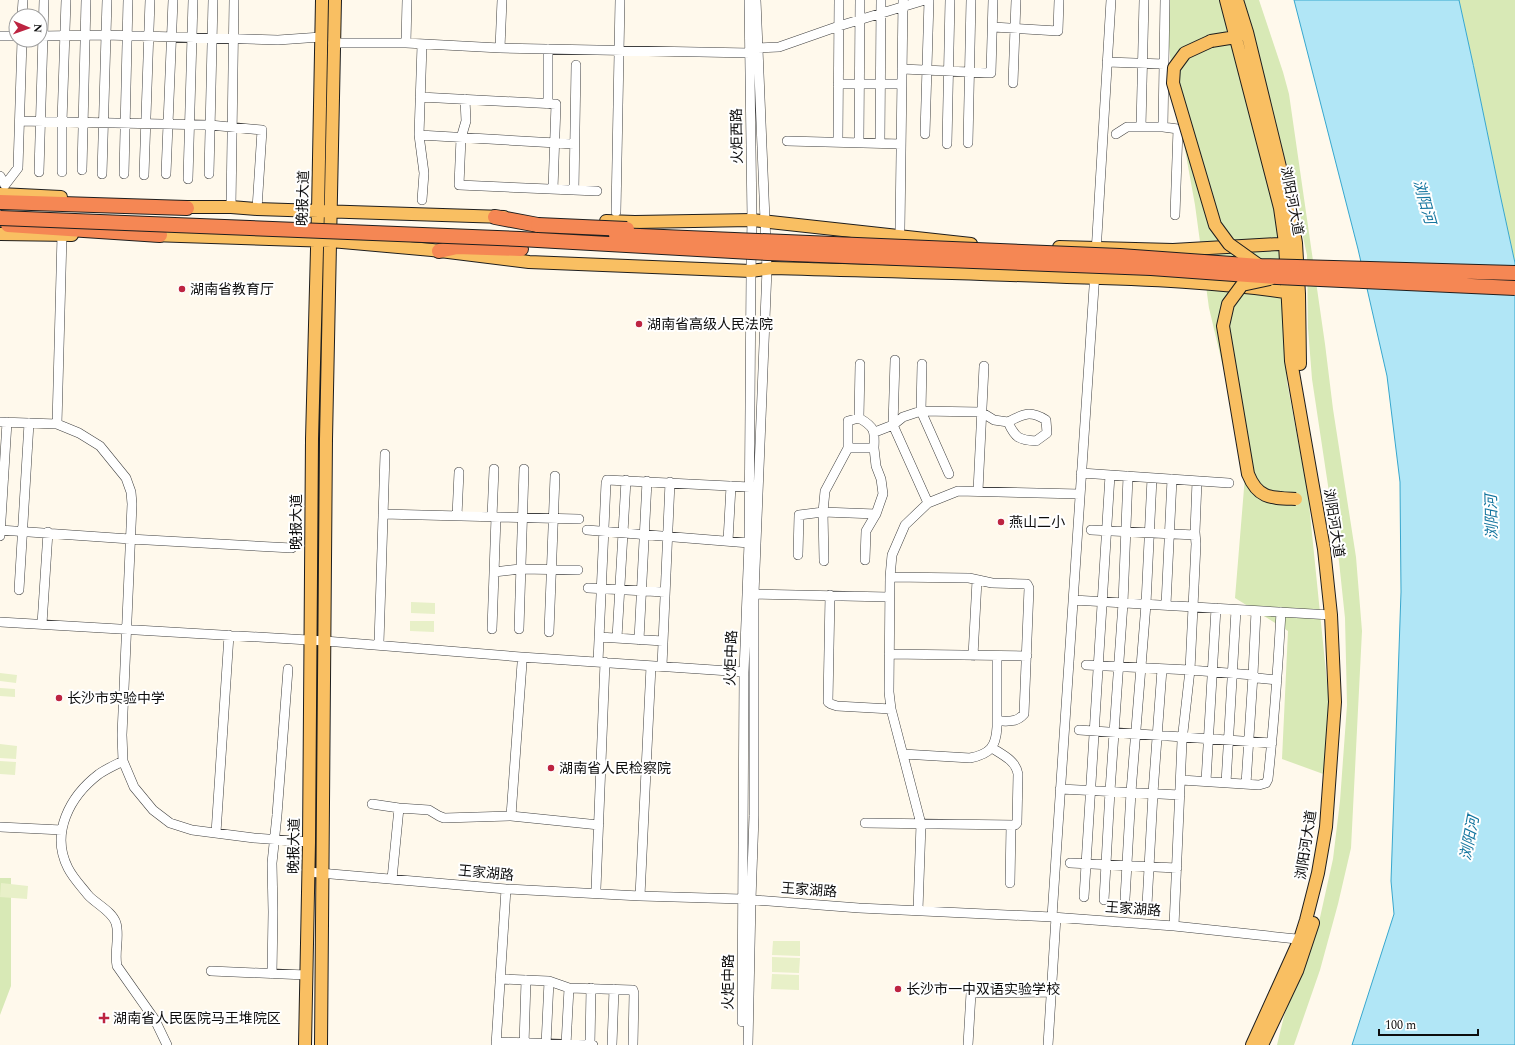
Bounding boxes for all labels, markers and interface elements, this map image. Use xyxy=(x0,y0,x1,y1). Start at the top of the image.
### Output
north arrow xyxy=(8,8,48,48)
text: N xyxy=(29,24,46,33)
street label: 火炬西路 xyxy=(726,108,748,164)
street label: 浏阳河大道 xyxy=(1275,165,1309,237)
street label: 晚报大道 xyxy=(292,170,314,226)
water label: 浏阳河 xyxy=(1407,177,1442,230)
place label: 湖南省教育厅 xyxy=(190,279,274,300)
marker: 湖南省教育厅 xyxy=(177,284,187,294)
place label: 湖南省高级人民法院 xyxy=(647,314,773,335)
marker: 湖南省高级人民法院 xyxy=(634,319,644,329)
street label: 浏阳河大道 xyxy=(1318,487,1350,559)
water label: 浏阳河 xyxy=(1480,491,1504,540)
street label: 晚报大道 xyxy=(286,494,307,550)
place label: 燕山二小 xyxy=(1009,512,1065,533)
marker: 燕山二小 xyxy=(996,517,1006,527)
street label: 火炬中路 xyxy=(720,630,742,686)
place label: 长沙市实验中学 xyxy=(67,688,165,709)
marker: 长沙市实验中学 xyxy=(54,693,64,703)
place label: 湖南省人民检察院 xyxy=(559,758,671,779)
marker: 湖南省人民检察院 xyxy=(546,763,556,773)
street label: 浏阳河大道 xyxy=(1290,809,1322,881)
water label: 浏阳河 xyxy=(1454,811,1486,862)
street label: 晚报大道 xyxy=(283,818,305,874)
street label: 王家湖路 xyxy=(457,860,515,886)
street label: 王家湖路 xyxy=(780,878,838,902)
street label: 王家湖路 xyxy=(1104,897,1162,921)
street label: 火炬中路 xyxy=(718,954,739,1010)
place label: 长沙市一中双语实验学校 xyxy=(906,979,1060,1000)
marker: 长沙市一中双语实验学校 xyxy=(893,984,903,994)
place label: 湖南省人民医院马王堆院区 xyxy=(113,1008,281,1029)
scale bar xyxy=(1379,1011,1478,1037)
marker: 湖南省人民医院马王堆院区 xyxy=(98,1012,110,1024)
text: 100 m xyxy=(1385,1016,1416,1035)

